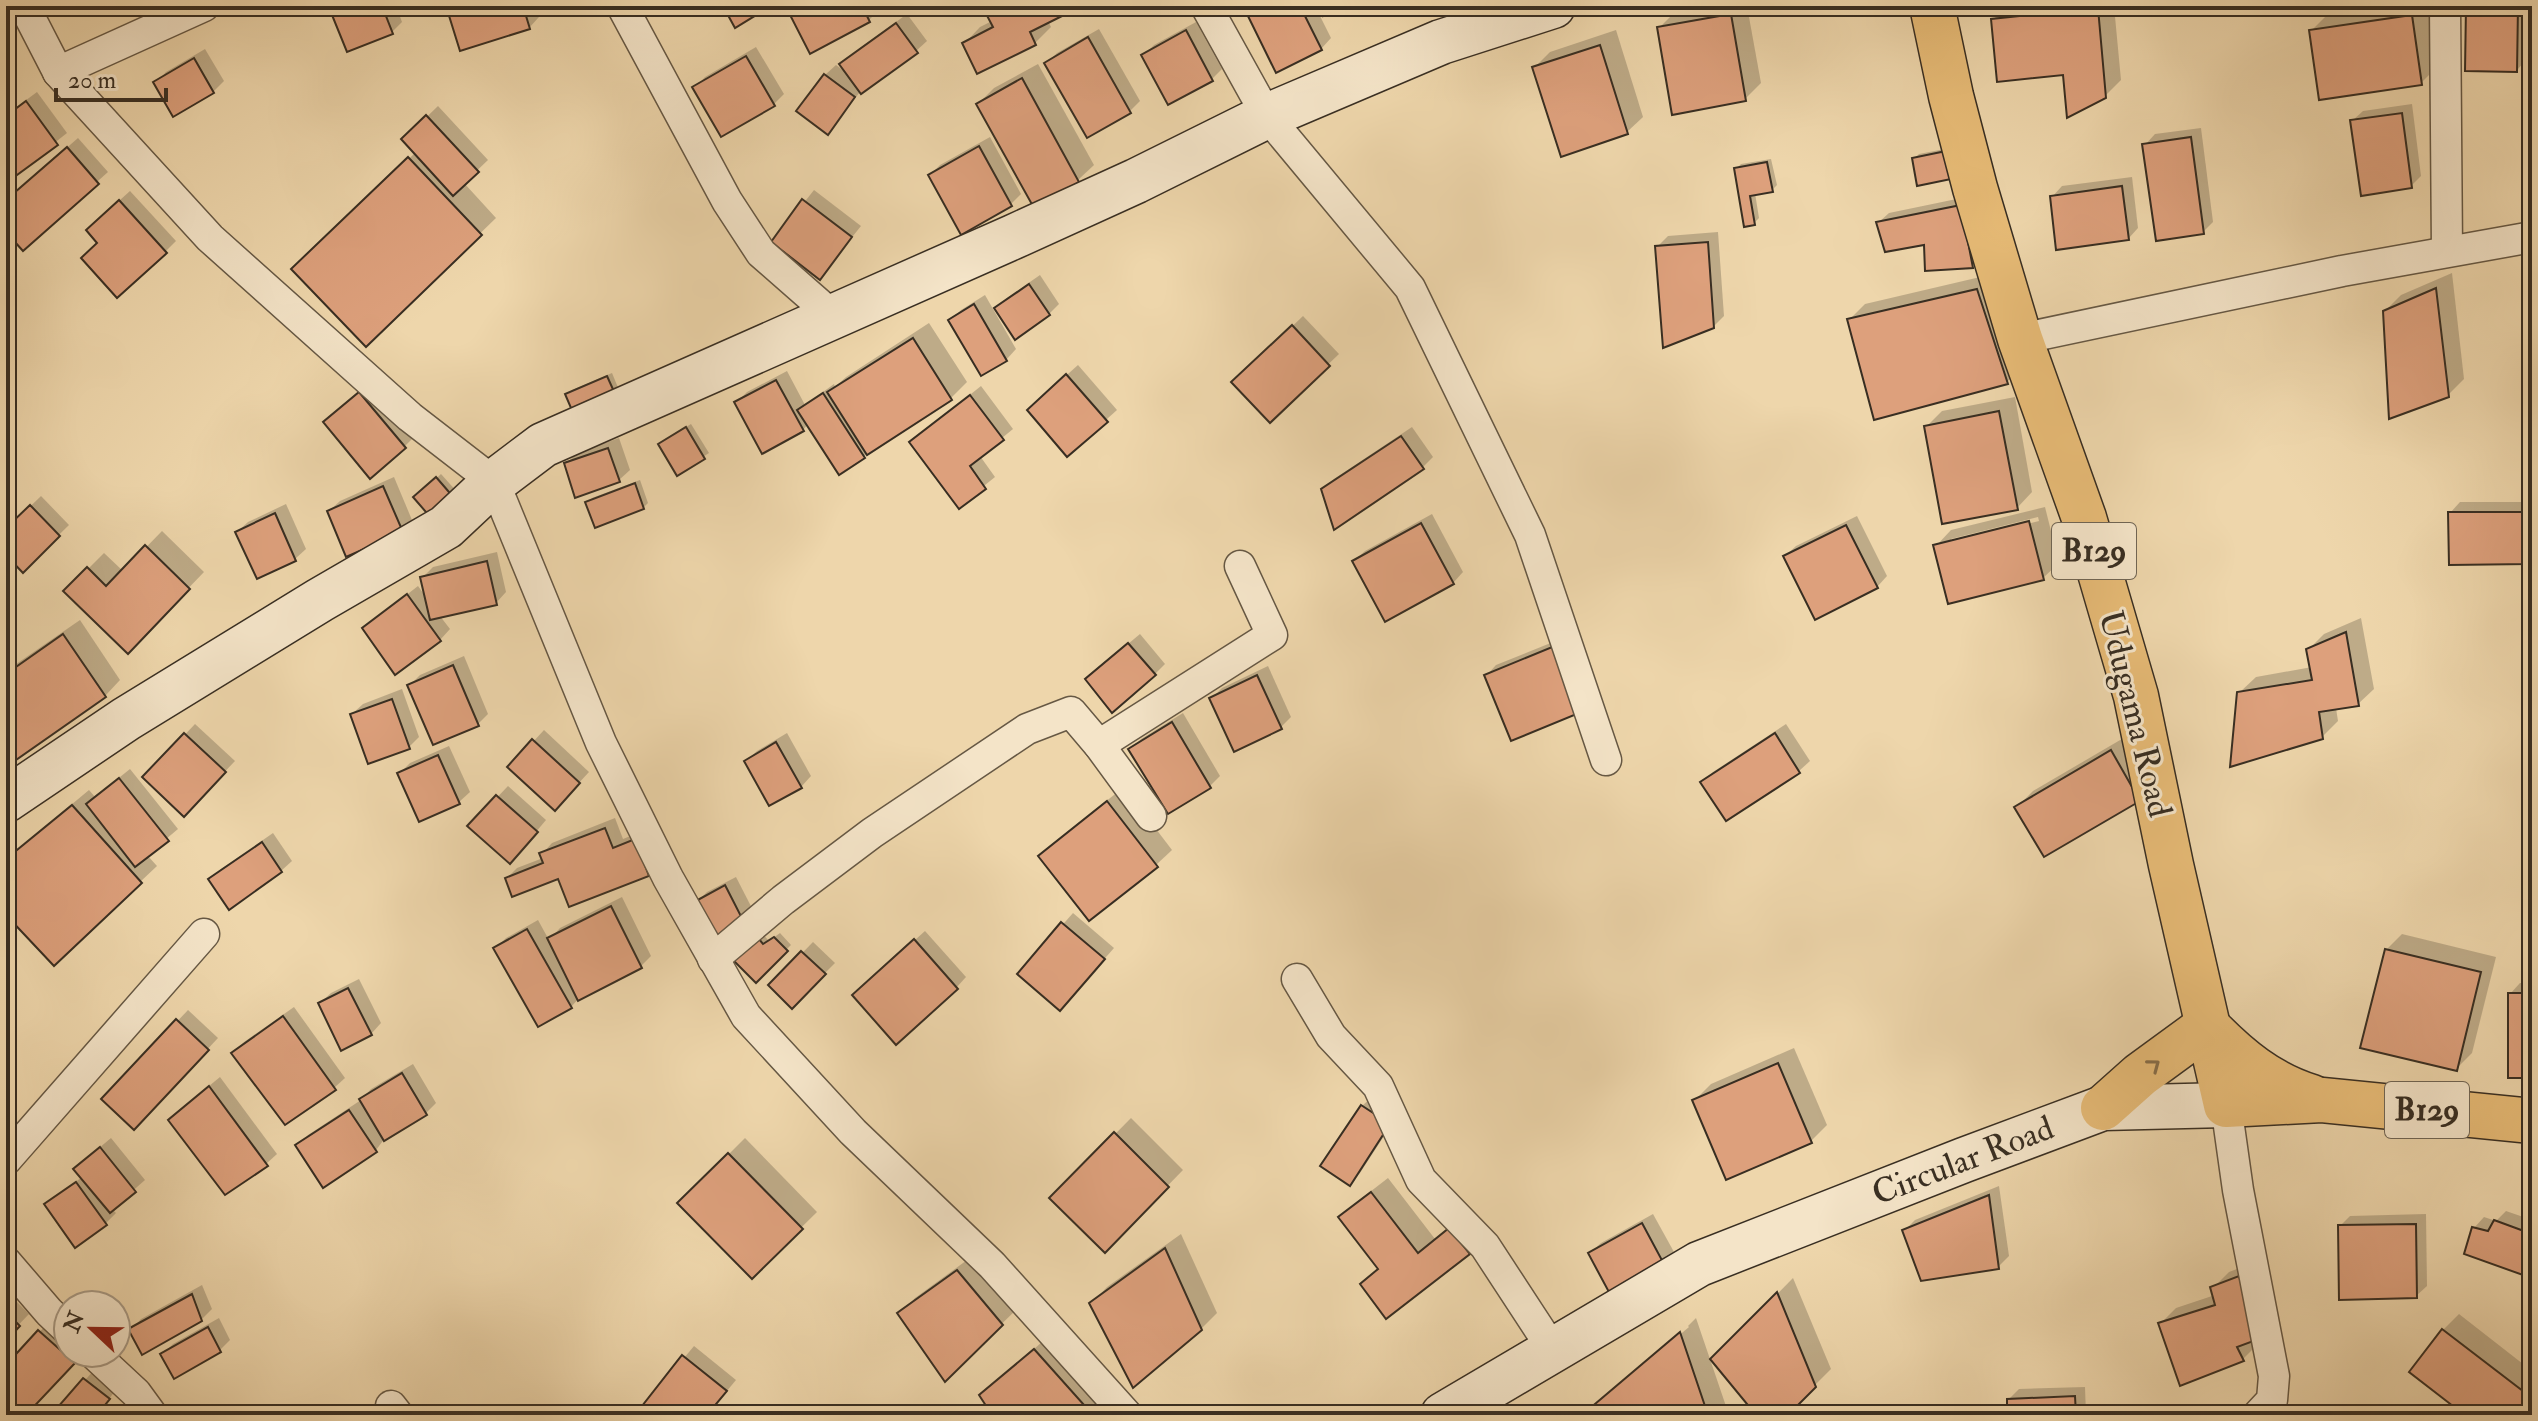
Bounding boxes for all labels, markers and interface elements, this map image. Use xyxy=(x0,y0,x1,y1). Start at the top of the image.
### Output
scale bar xyxy=(56,52,166,102)
text: 20 m xyxy=(68,65,117,96)
road number: B129 xyxy=(2052,523,2136,579)
street label: Udugama Road xyxy=(2089,606,2181,822)
one-way arrow xyxy=(2145,1060,2159,1075)
road number: B129 xyxy=(2385,1082,2469,1138)
street label: Circular Road xyxy=(1866,1107,2060,1215)
north arrow xyxy=(52,1289,132,1369)
text: N xyxy=(57,1307,91,1337)

